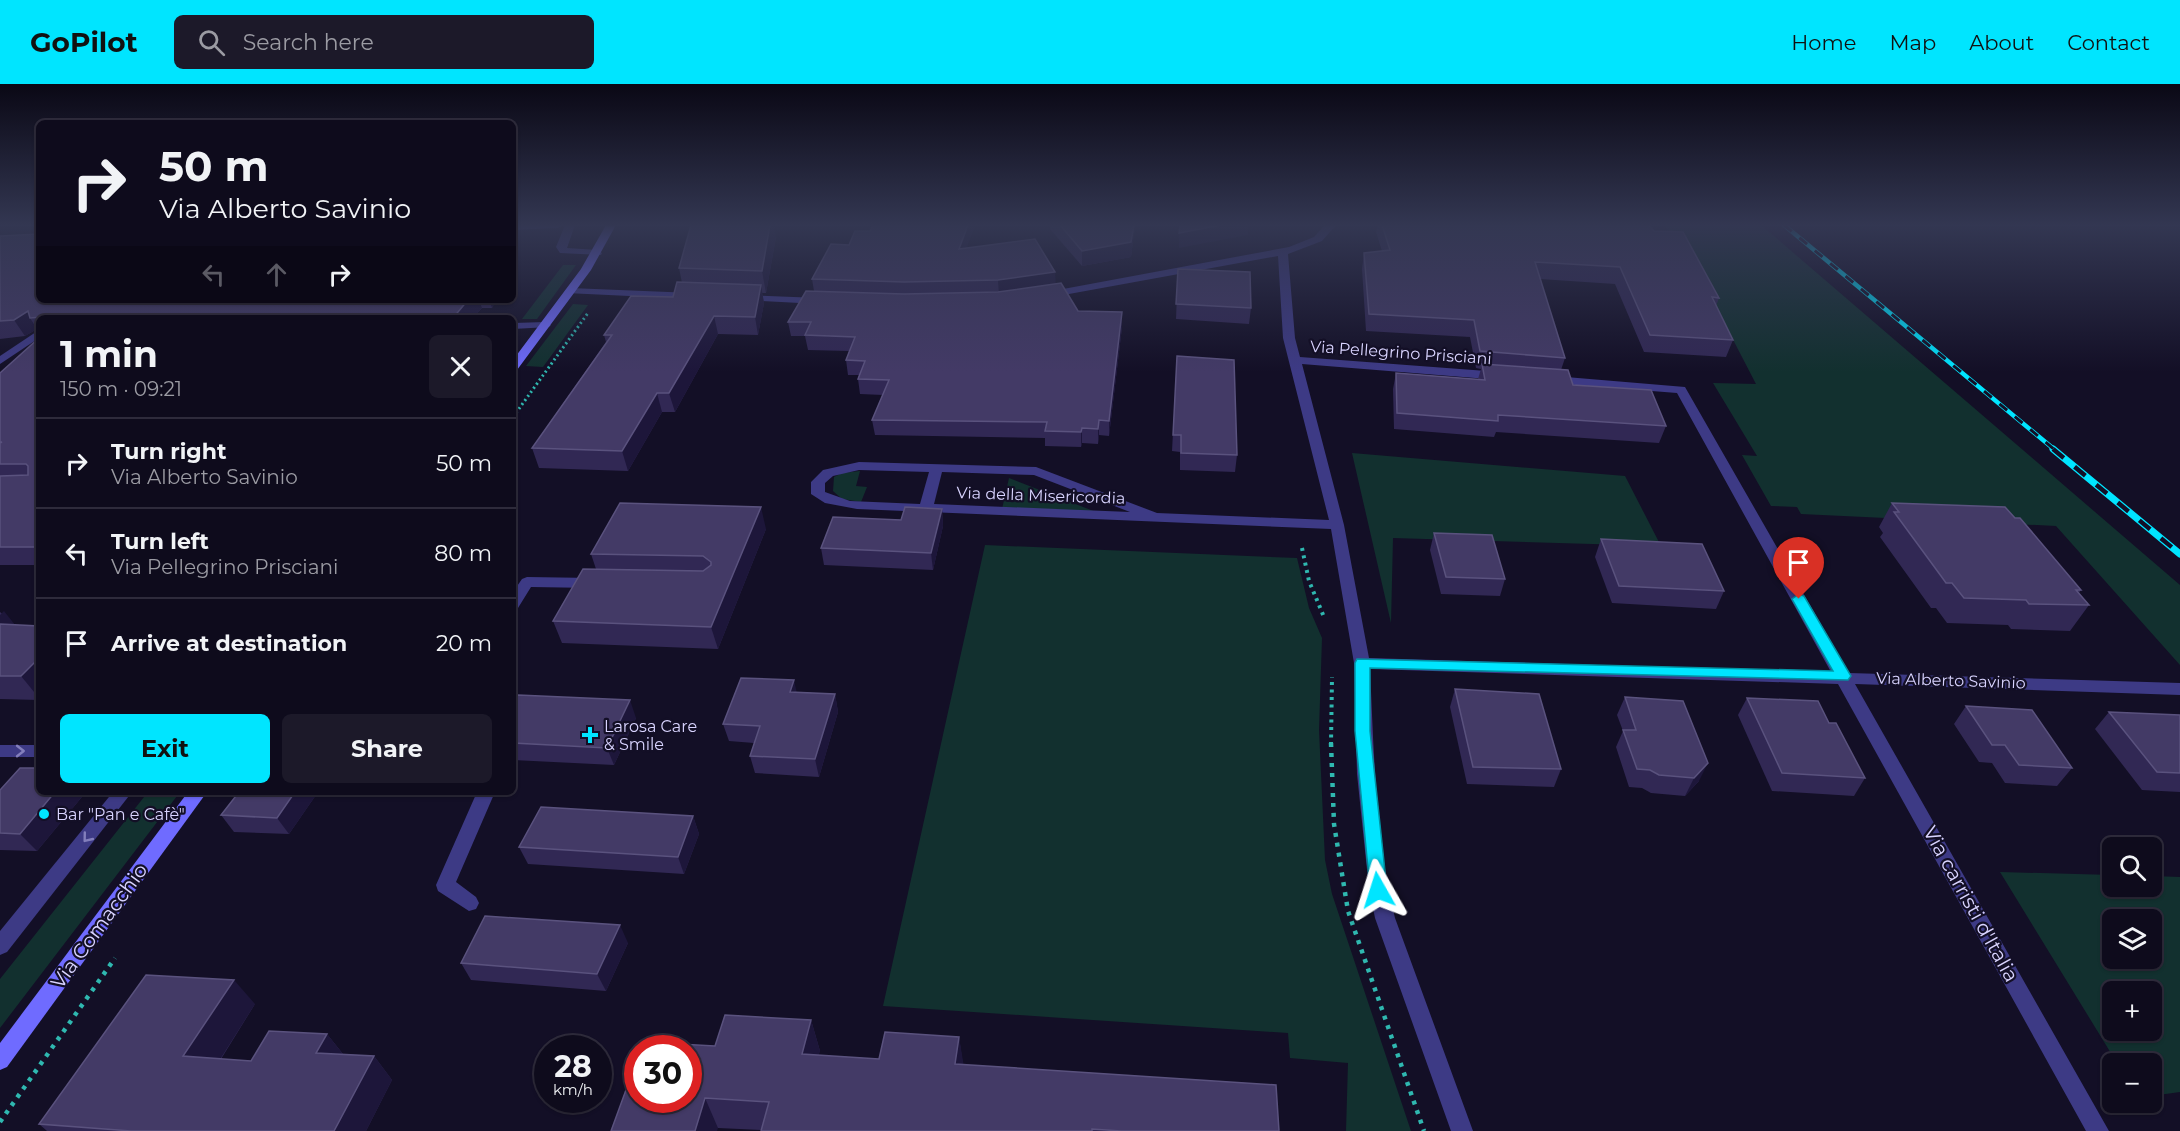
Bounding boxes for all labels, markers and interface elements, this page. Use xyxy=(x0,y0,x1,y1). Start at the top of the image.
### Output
search box xyxy=(174,15,594,69)
text: GoPilot xyxy=(30,25,138,59)
icon: search xyxy=(195,26,228,59)
text: Search here xyxy=(243,29,374,56)
text: Home xyxy=(1791,30,1856,55)
text: Map xyxy=(1889,30,1936,55)
text: About xyxy=(1969,30,2034,55)
text: Contact xyxy=(2067,30,2150,55)
text: 50 m xyxy=(159,140,268,192)
icon: right xyxy=(60,144,138,222)
text: Via Alberto Savinio xyxy=(159,192,411,225)
icon: left xyxy=(197,258,230,291)
icon: ahead xyxy=(260,258,293,291)
icon: right xyxy=(323,258,356,291)
text: 1 min xyxy=(60,332,158,376)
button: close xyxy=(429,335,492,398)
street label: Via Pellegrino Prisciani xyxy=(1310,337,1492,368)
text: 150 m · 09:21 xyxy=(60,377,182,401)
text: Turn right xyxy=(111,438,226,465)
icon: right xyxy=(60,447,93,480)
text: 50 m xyxy=(436,450,492,477)
text: Via Alberto Savinio xyxy=(111,465,298,489)
street label: Via della Misericordia xyxy=(956,483,1126,508)
text: Turn left xyxy=(111,528,209,555)
icon: left xyxy=(60,537,93,570)
pin xyxy=(1773,537,1824,599)
text: 80 m xyxy=(434,540,492,567)
icon: arrive xyxy=(1782,546,1815,579)
text: Via Pellegrino Prisciani xyxy=(111,555,338,579)
icon: arrive xyxy=(60,627,93,660)
text: Arrive at destination xyxy=(111,630,347,657)
text: 20 m xyxy=(436,630,492,657)
street label: Via Alberto Savinio xyxy=(1876,668,2026,693)
button: Exit xyxy=(60,714,270,783)
button: Share xyxy=(282,714,492,783)
place label: Larosa Care & Smile xyxy=(604,717,697,754)
marker: Larosa Care & Smile xyxy=(581,726,599,744)
one-way arrow xyxy=(15,745,24,757)
place label: Bar "Pan e Cafè" xyxy=(56,805,185,824)
marker: Bar "Pan e Cafè" xyxy=(37,807,51,821)
street label: Via carristi d'Italia xyxy=(1918,822,2024,986)
one-way arrow xyxy=(83,831,94,842)
map controls xyxy=(2102,837,2162,1113)
button: search xyxy=(2102,837,2162,897)
position arrow xyxy=(1346,858,1410,922)
street label: Via Comacchio xyxy=(46,859,152,993)
button: layers xyxy=(2102,909,2162,969)
button: + xyxy=(2102,981,2162,1041)
speed limit sign: 30 xyxy=(624,1035,702,1113)
text: 28 xyxy=(554,1048,592,1085)
button: − xyxy=(2102,1053,2162,1113)
text: km/h xyxy=(553,1080,593,1099)

